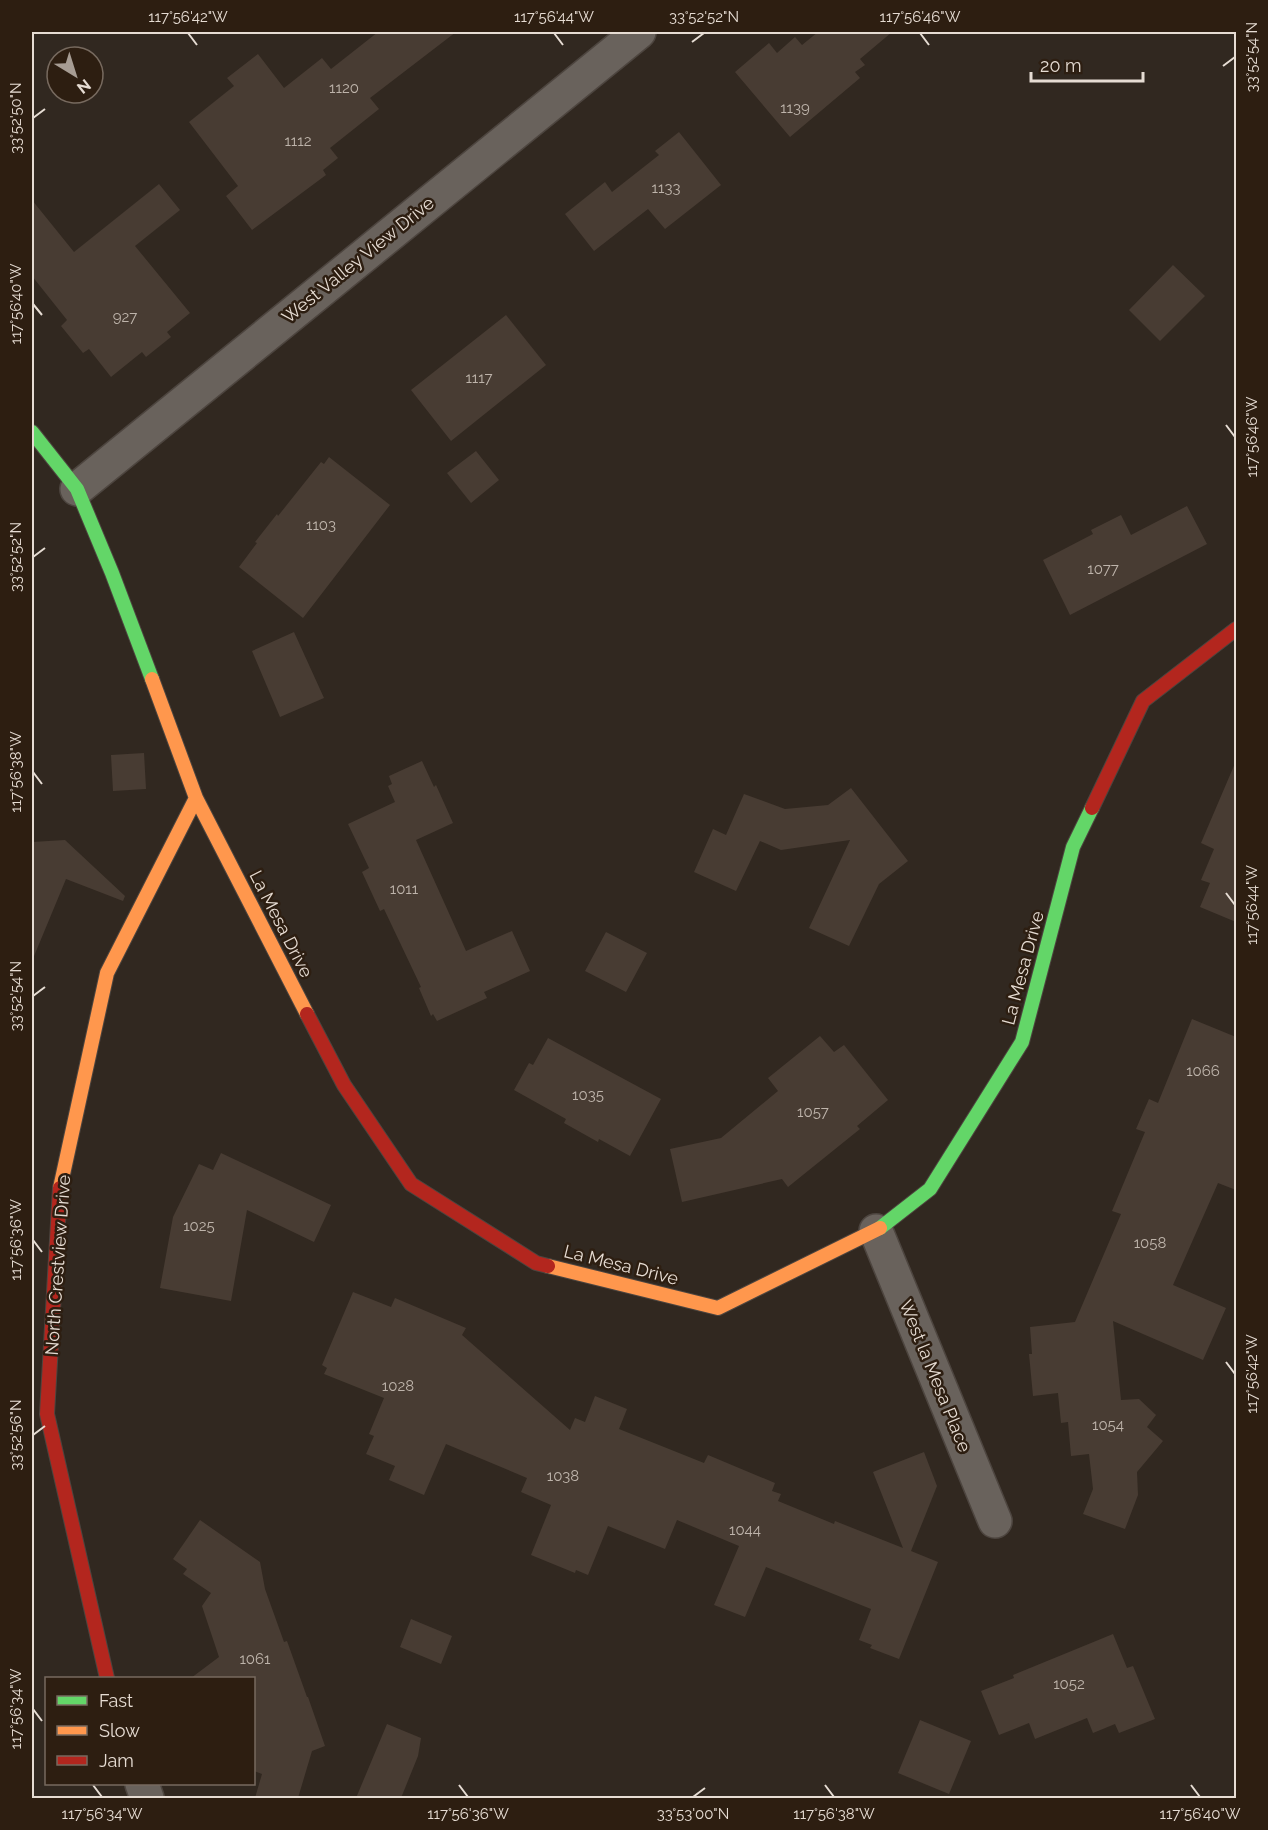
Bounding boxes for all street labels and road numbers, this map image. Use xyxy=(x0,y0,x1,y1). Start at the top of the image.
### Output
street label: West Valley View Drive xyxy=(277,192,438,327)
street label: La Mesa Drive xyxy=(245,867,318,981)
street label: La Mesa Drive xyxy=(997,908,1048,1027)
street label: North Crestview Drive xyxy=(41,1173,74,1356)
street label: La Mesa Drive xyxy=(562,1240,681,1289)
street label: West la Mesa Place xyxy=(895,1297,976,1455)

